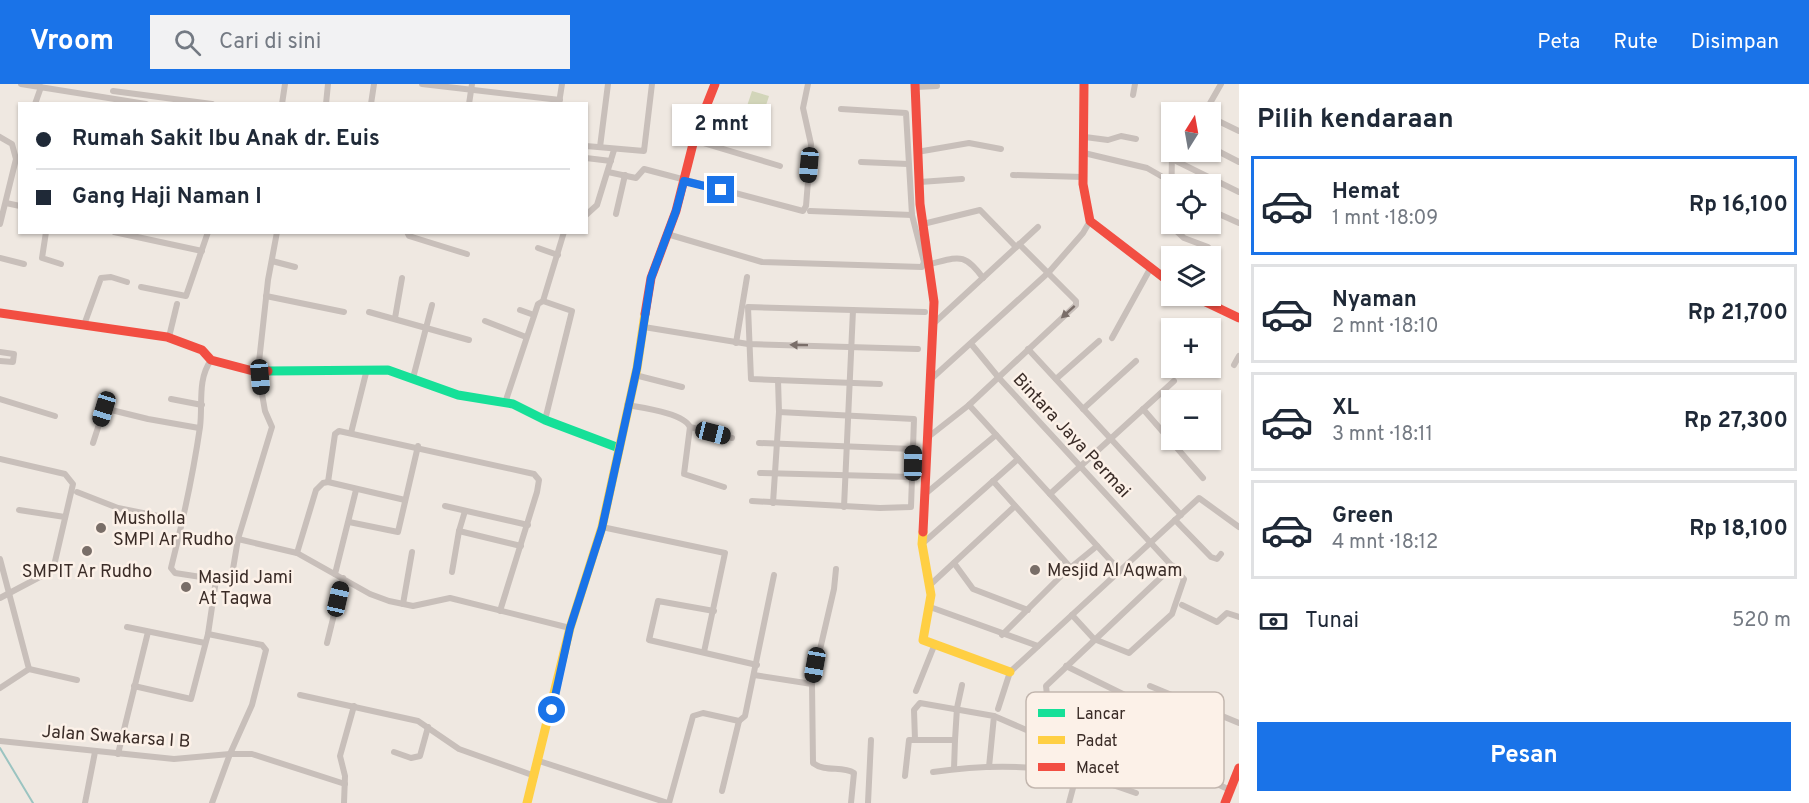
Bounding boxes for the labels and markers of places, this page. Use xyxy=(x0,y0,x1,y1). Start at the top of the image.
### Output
place label: Musholla SMPI Ar Rudho xyxy=(113,508,234,552)
marker: Musholla SMPI Ar Rudho xyxy=(94,521,108,535)
marker: SMPIT Ar Rudho xyxy=(80,544,94,558)
place label: Mesjid Al Aqwam xyxy=(1047,560,1183,583)
place label: SMPIT Ar Rudho xyxy=(22,561,152,584)
marker: Mesjid Al Aqwam xyxy=(1028,563,1042,577)
place label: Masjid Jami At Taqwa xyxy=(198,567,293,611)
marker: Masjid Jami At Taqwa xyxy=(179,580,193,594)

